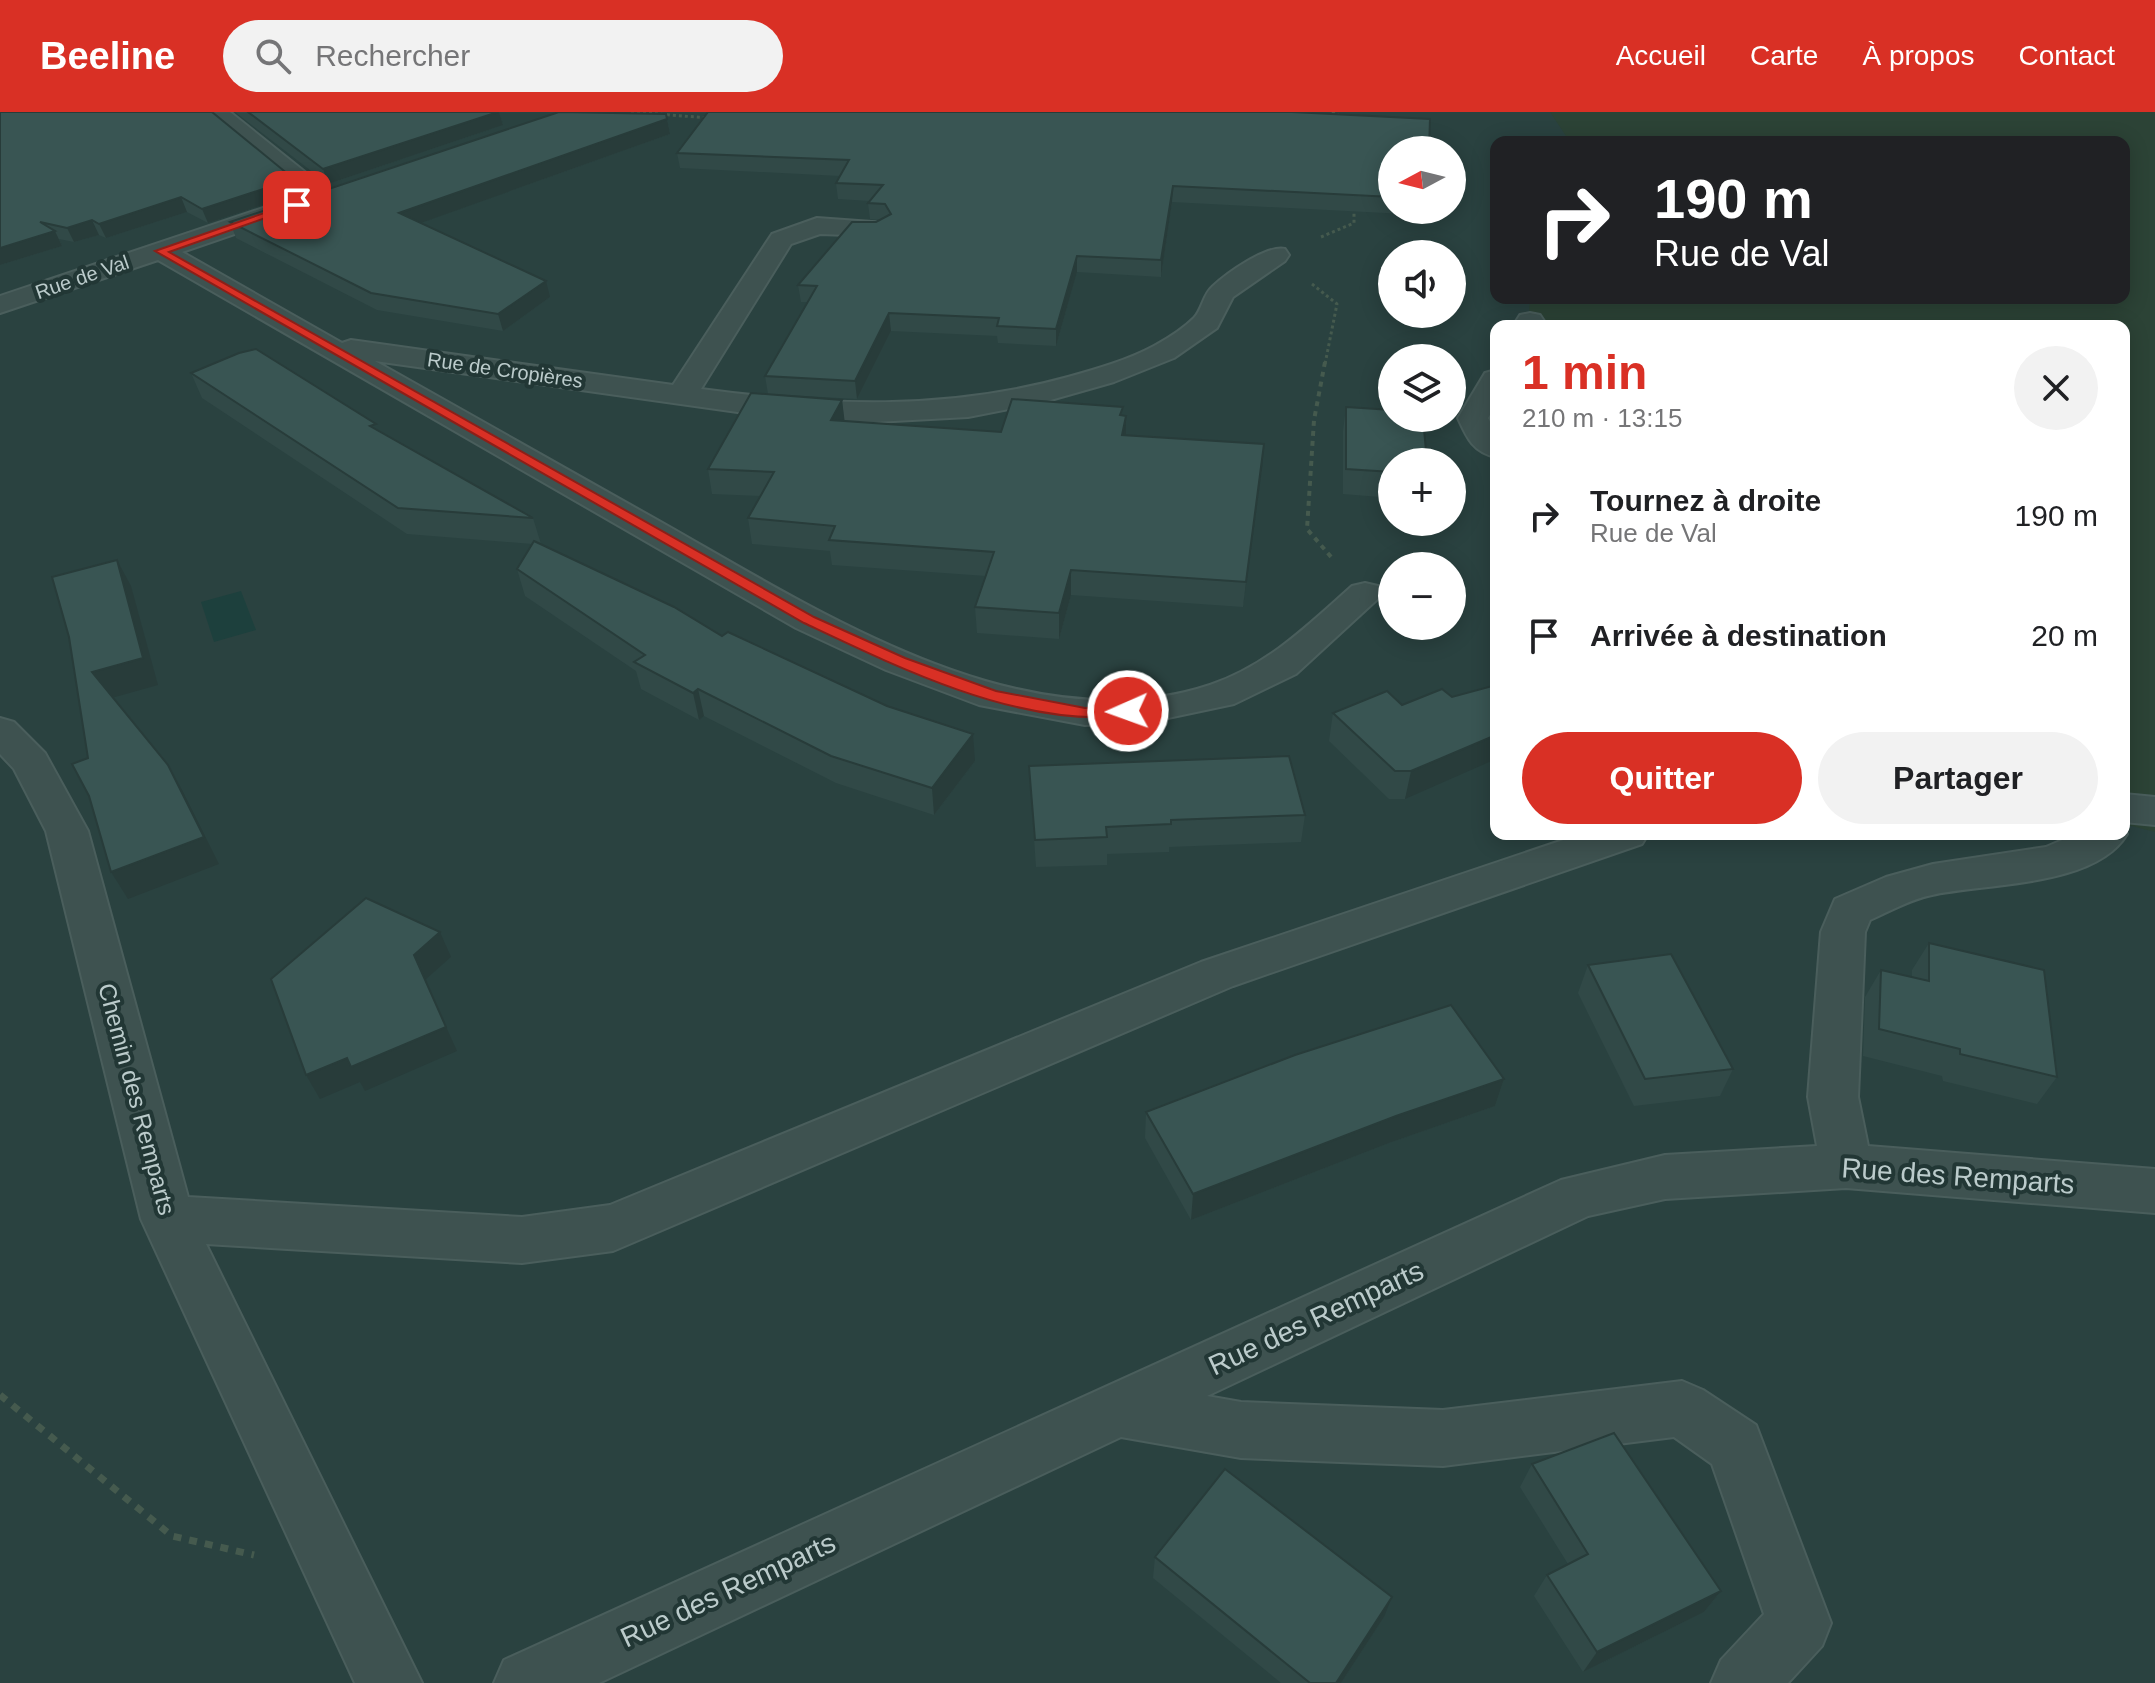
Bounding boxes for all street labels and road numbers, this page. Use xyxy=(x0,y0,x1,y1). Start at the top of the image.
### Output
street label: Rue de Val xyxy=(32,251,132,303)
street label: Rue de Cropières xyxy=(426,348,584,392)
street label: Chemin des Remparts xyxy=(93,980,181,1218)
street label: Rue des Remparts xyxy=(1840,1152,2076,1200)
street label: Rue des Remparts xyxy=(1204,1255,1428,1381)
street label: Rue des Remparts xyxy=(616,1527,840,1653)

